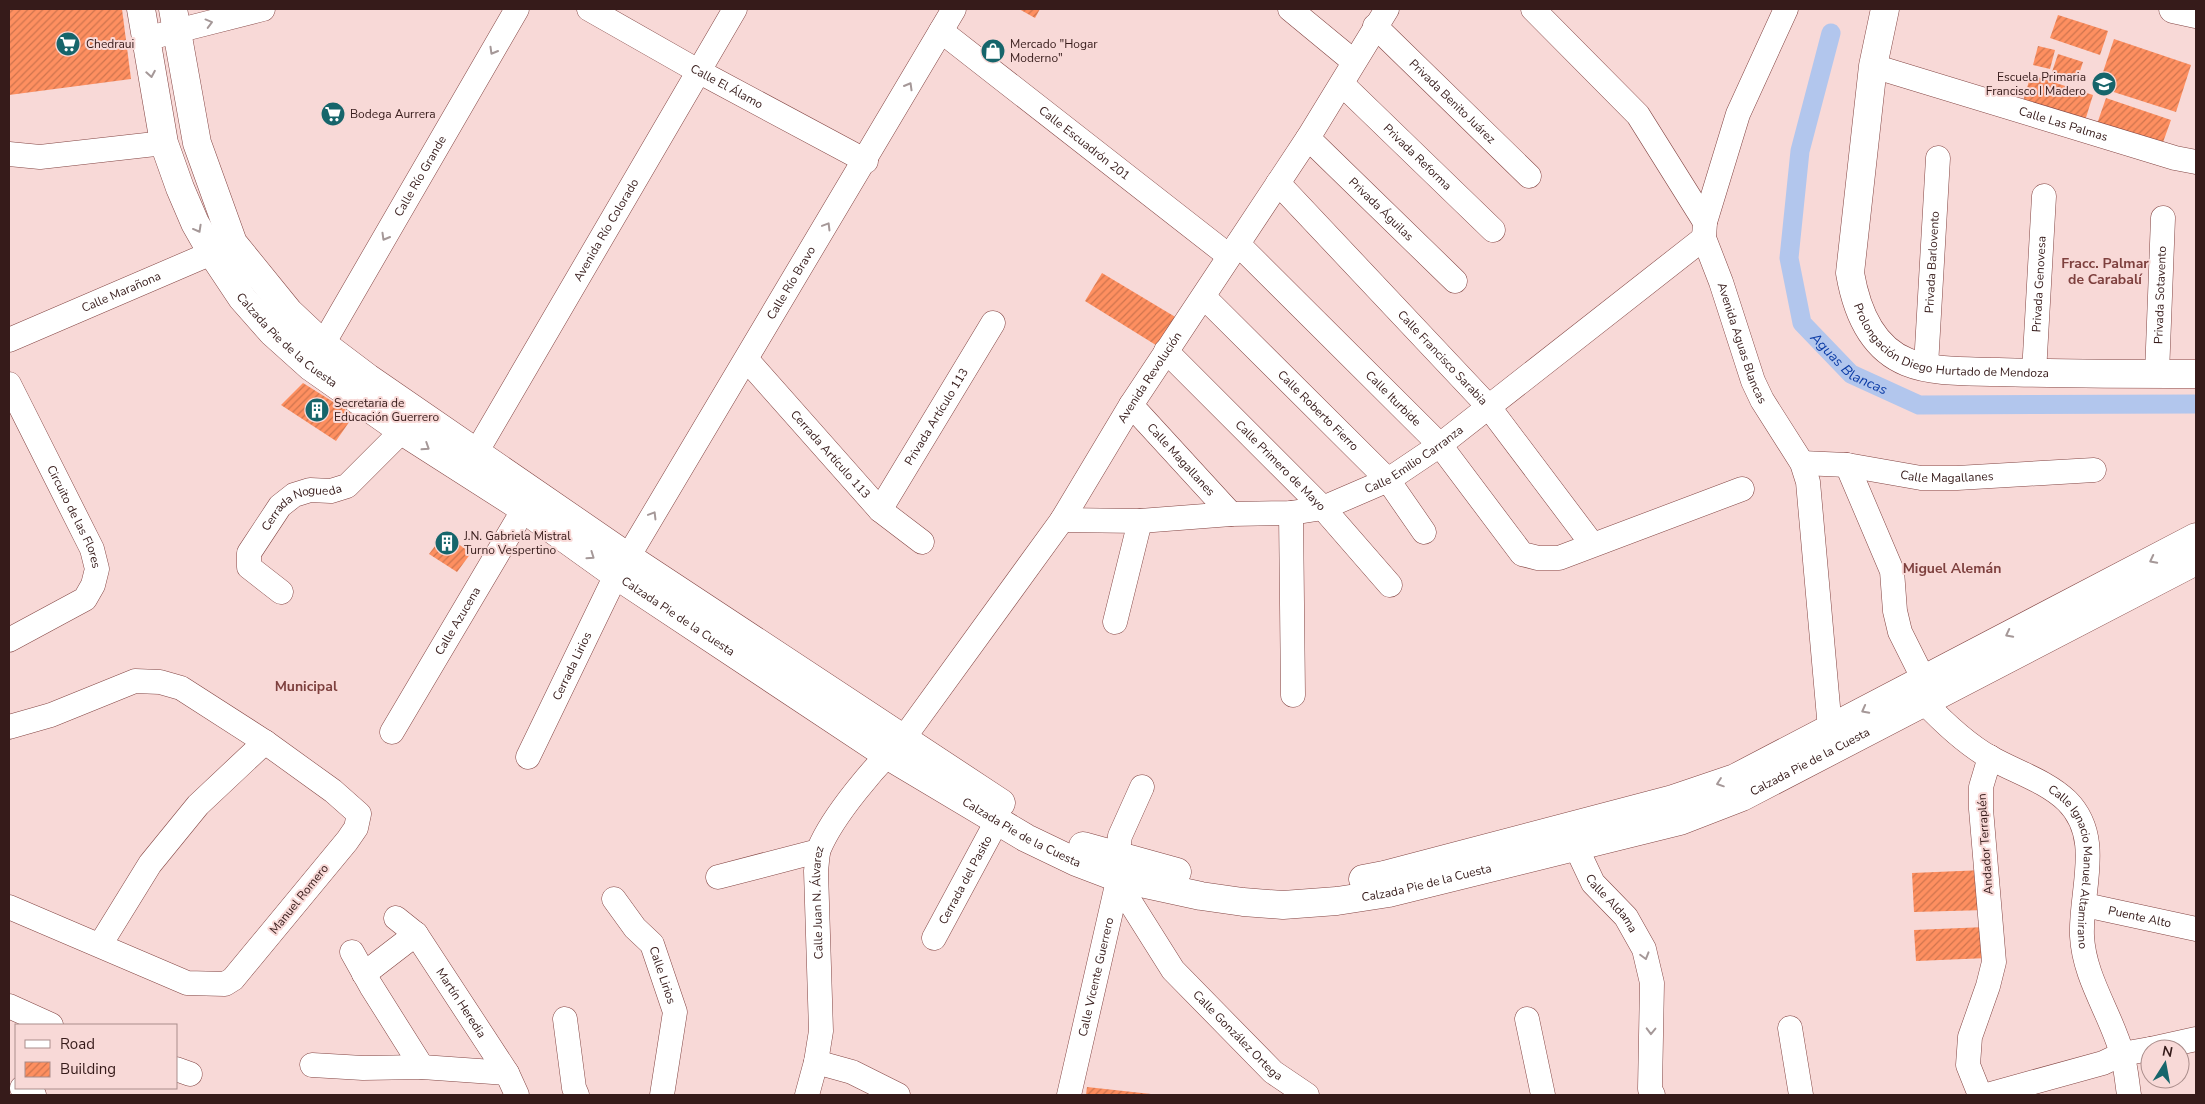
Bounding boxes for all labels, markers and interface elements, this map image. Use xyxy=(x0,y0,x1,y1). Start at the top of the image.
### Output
one-way arrow xyxy=(205,18,214,29)
supermarket icon: Chedraui xyxy=(55,31,81,57)
place label: Chedraui xyxy=(86,36,134,52)
place label: Mercado "Hogar Moderno" xyxy=(1010,36,1098,66)
shop icon: Mercado "Hogar Moderno" xyxy=(980,38,1006,64)
one-way arrow xyxy=(489,45,499,54)
street label: Privada Benito Juárez xyxy=(1406,56,1499,147)
street label: Calle El Álamo xyxy=(688,60,766,113)
place label: Escuela Primaria Francisco I Madero xyxy=(1986,69,2086,99)
one-way arrow xyxy=(146,70,156,79)
school or university icon: Escuela Primaria Francisco I Madero xyxy=(2091,71,2117,97)
one-way arrow xyxy=(903,82,913,91)
supermarket icon: Bodega Aurrera xyxy=(320,101,346,127)
street label: Calle Escuadrón 201 xyxy=(1036,102,1133,184)
street label: Calle Las Palmas xyxy=(2017,103,2110,145)
place label: Bodega Aurrera xyxy=(350,106,436,122)
street label: Privada Reforma xyxy=(1380,120,1455,194)
street label: Calle Río Grande xyxy=(391,133,450,219)
street label: Privada Águilas xyxy=(1345,174,1417,244)
street label: Avenida Río Colorado xyxy=(570,175,642,284)
street label: Privada Barlovento xyxy=(1921,210,1943,314)
one-way arrow xyxy=(820,222,830,231)
one-way arrow xyxy=(192,223,202,232)
one-way arrow xyxy=(381,231,391,240)
street label: Privada Genovesa xyxy=(2028,235,2050,333)
street label: Calle Río Bravo xyxy=(763,243,819,323)
street label: Privada Sotavento xyxy=(2150,245,2170,344)
district label: Fracc. Palmar de Carabalí xyxy=(2061,254,2149,289)
street label: Calle Marañona xyxy=(79,268,163,316)
street label: Avenida Aguas Blancas xyxy=(1714,280,1770,407)
street label: Calzada Pie de la Cuesta xyxy=(233,290,340,391)
street label: Prolongación Diego Hurtado de Mendoza xyxy=(1850,301,2049,381)
street label: Calle Francisco Sarabia xyxy=(1394,307,1491,409)
water label: Aguas Blancas xyxy=(1806,327,1891,399)
street label: Avenida Revolución xyxy=(1114,329,1185,426)
street label: Privada Artículo 113 xyxy=(901,365,972,468)
street label: Calle Roberto Fierro xyxy=(1274,367,1362,455)
street label: Calle Iturbide xyxy=(1362,367,1425,430)
place label: Secretaria de Educación Guerrero xyxy=(334,395,439,425)
building icon: Secretaria de Educación Guerrero xyxy=(304,397,330,423)
street label: Cerrada Artículo 113 xyxy=(787,407,874,502)
street label: Calle Primero de Mayo xyxy=(1232,417,1330,515)
street label: Calle Magallanes xyxy=(1144,420,1219,500)
street label: Calle Emilio Carranza xyxy=(1362,422,1466,497)
one-way arrow xyxy=(421,440,430,450)
street label: Circuito de las Flores xyxy=(43,462,105,570)
street label: Calle Magallanes xyxy=(1899,467,1994,486)
street label: Cerrada Nogueda xyxy=(258,480,344,534)
one-way arrow xyxy=(647,512,657,521)
place label: J.N. Gabriela Mistral Turno Vespertino xyxy=(463,528,571,558)
building icon: J.N. Gabriela Mistral Turno Vespertino xyxy=(434,530,460,556)
one-way arrow xyxy=(585,550,594,559)
one-way arrow xyxy=(2149,554,2158,564)
district label: Miguel Alemán xyxy=(1903,559,2001,578)
street label: Calzada Pie de la Cuesta xyxy=(618,573,738,660)
street label: Calle Azucena xyxy=(431,584,484,658)
one-way arrow xyxy=(2005,628,2014,638)
street label: Cerrada Lirios xyxy=(549,629,595,703)
district label: Municipal xyxy=(275,677,338,696)
one-way arrow xyxy=(1861,704,1870,714)
street label: Calzada Pie de la Cuesta xyxy=(1747,724,1873,799)
one-way arrow xyxy=(1716,777,1724,787)
street label: Calle Ignacio Manuel Altamirano xyxy=(2045,781,2096,950)
street label: Andador Terraplén xyxy=(1973,793,1997,895)
street label: Calzada Pie de la Cuesta xyxy=(959,794,1083,871)
street label: Cerrada del Pasito xyxy=(935,832,996,927)
street label: Calle Juan N. Álvarez xyxy=(808,844,828,960)
street label: Calzada Pie de la Cuesta xyxy=(1360,860,1493,905)
street label: Manuel Romero xyxy=(266,861,332,937)
street label: Calle Aldama xyxy=(1582,871,1641,935)
street label: Puente Alto xyxy=(2107,902,2173,931)
street label: Calle Vicente Guerrero xyxy=(1075,916,1117,1038)
street label: Calle Lirios xyxy=(645,944,680,1006)
one-way arrow xyxy=(1640,952,1650,960)
street label: Martín Heredia xyxy=(432,965,490,1041)
street label: Calle González Ortega xyxy=(1189,987,1286,1084)
legend xyxy=(15,1024,178,1089)
one-way arrow xyxy=(1646,1028,1656,1036)
text: Road xyxy=(60,1034,95,1054)
north arrow xyxy=(2140,1039,2190,1089)
text: N xyxy=(2160,1041,2174,1062)
text: Building xyxy=(60,1059,116,1079)

